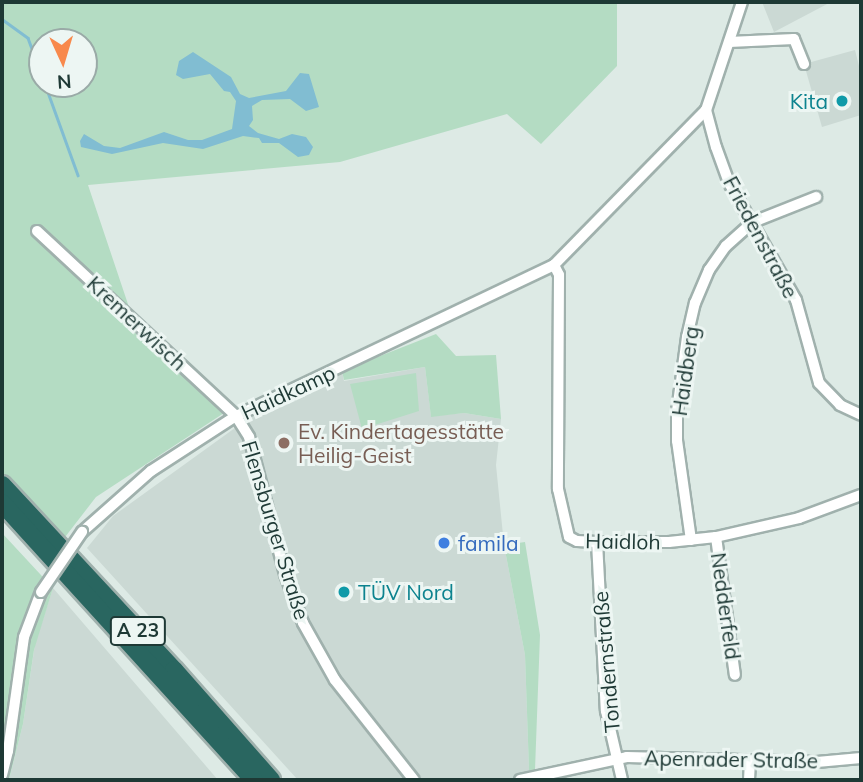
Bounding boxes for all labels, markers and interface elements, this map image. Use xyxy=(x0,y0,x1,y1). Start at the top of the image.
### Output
north arrow xyxy=(28,28,98,98)
text: N xyxy=(56,69,72,94)
place label: Kita xyxy=(790,88,828,114)
marker: Kita xyxy=(834,93,850,109)
street label: Friedenstraße xyxy=(718,172,804,302)
street label: Kremerwisch xyxy=(82,271,192,375)
street label: Haidberg xyxy=(666,324,704,418)
street label: Haidkamp xyxy=(237,359,339,425)
place label: Ev. Kindertagesstätte Heilig-Geist xyxy=(298,418,504,468)
marker: Ev. Kindertagesstätte Heilig-Geist xyxy=(276,435,292,451)
street label: Flensburger Straße xyxy=(237,438,315,622)
street label: Haidloh xyxy=(585,528,661,554)
place label: famila xyxy=(458,530,519,556)
marker: famila xyxy=(436,535,452,551)
street label: Nedderfeld xyxy=(706,551,746,661)
place label: TÜV Nord xyxy=(358,579,454,605)
marker: TÜV Nord xyxy=(336,584,352,600)
street label: Tondernstraße xyxy=(587,590,625,734)
road number: A 23 xyxy=(108,616,168,646)
street label: Apenrader Straße xyxy=(644,745,818,773)

